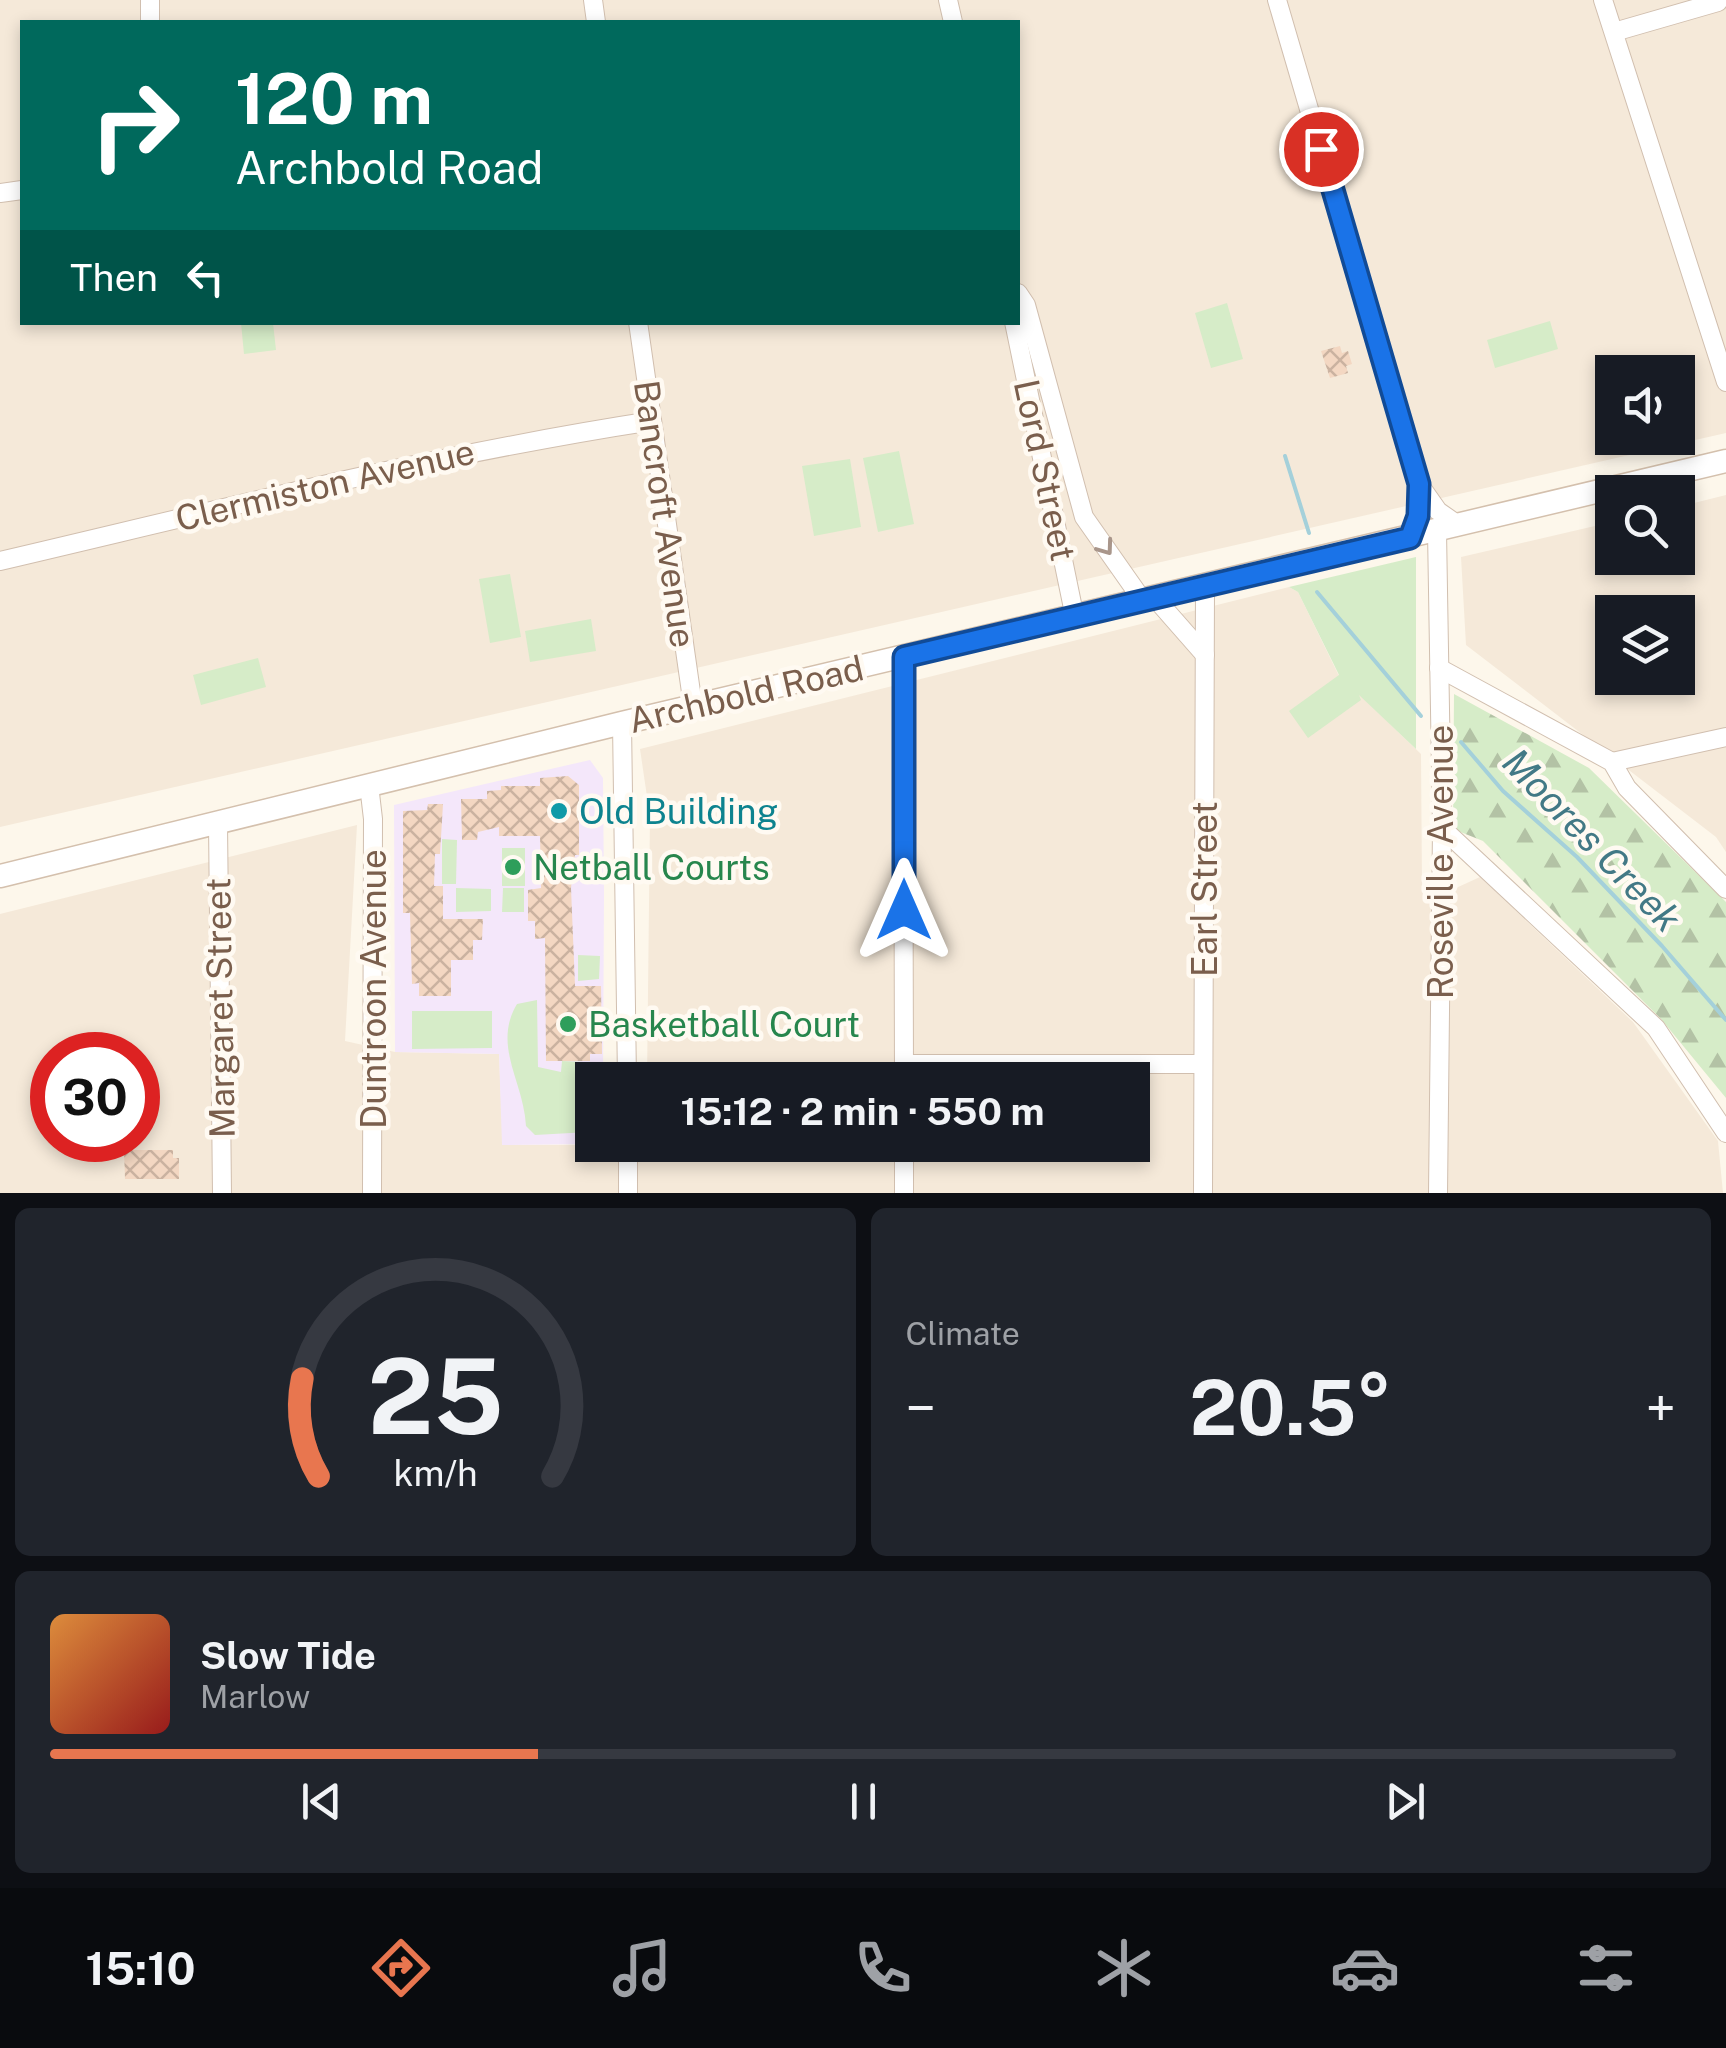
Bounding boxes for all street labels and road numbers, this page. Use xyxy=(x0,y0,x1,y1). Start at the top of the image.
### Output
street label: Lord Street xyxy=(1006,376,1084,564)
street label: Bancroft Avenue xyxy=(626,378,704,650)
street label: Clermiston Avenue xyxy=(172,431,478,539)
street label: Archbold Road xyxy=(625,647,867,741)
street label: Roseville Avenue xyxy=(1420,725,1461,999)
street label: Earl Street xyxy=(1184,801,1225,977)
street label: Duntroon Avenue xyxy=(353,849,394,1129)
street label: Margaret Street xyxy=(197,877,243,1139)

